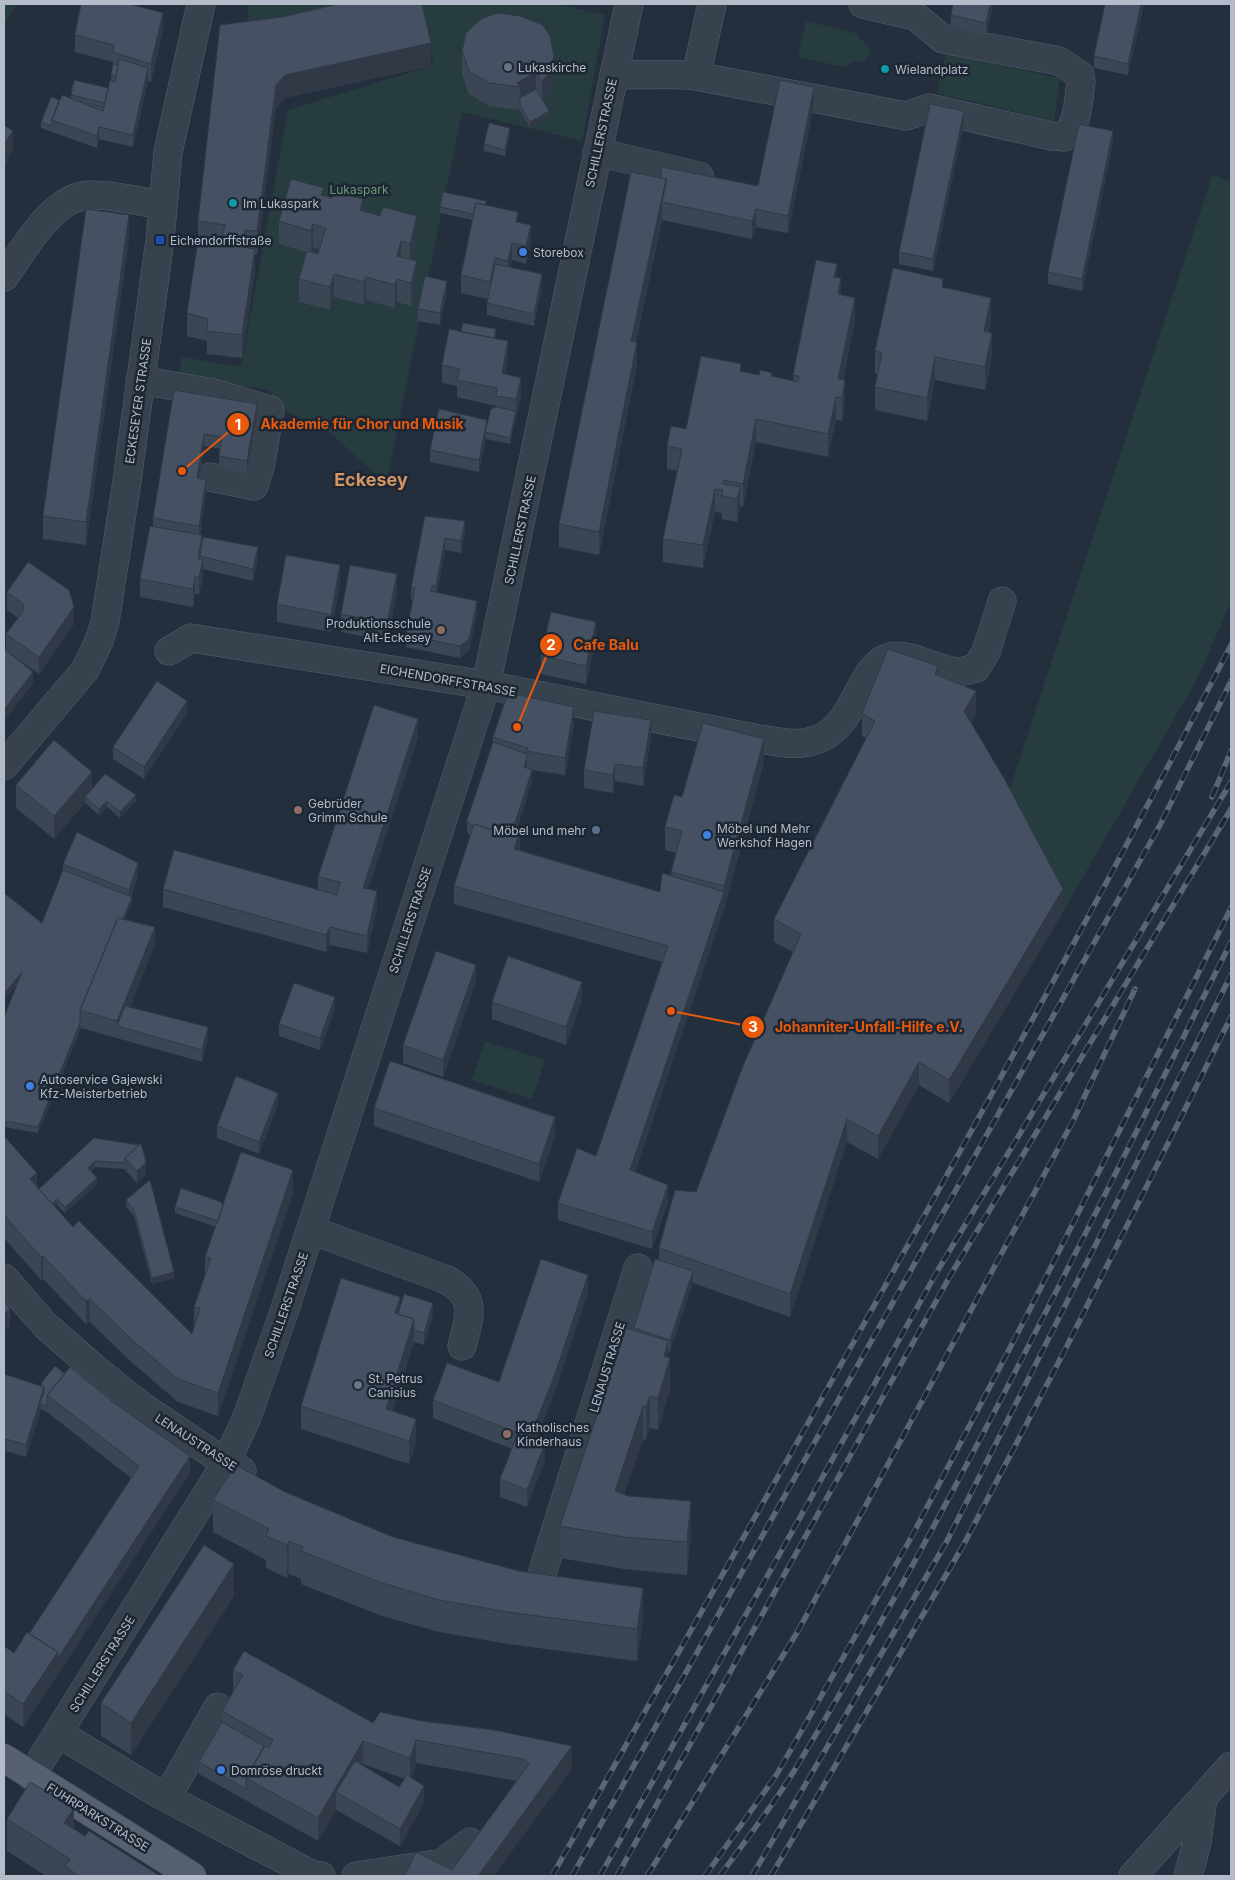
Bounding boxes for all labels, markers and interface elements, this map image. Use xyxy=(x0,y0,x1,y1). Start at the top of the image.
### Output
place label: Lukaskirche xyxy=(518,60,586,75)
marker: Lukaskirche xyxy=(502,61,514,73)
place label: Wielandplatz xyxy=(895,62,968,77)
marker: Wielandplatz xyxy=(879,63,891,75)
street label: SCHILLERSTRASSE xyxy=(582,77,620,189)
park label: Lukaspark xyxy=(329,182,389,197)
place label: Im Lukaspark xyxy=(243,196,320,211)
marker: Im Lukaspark xyxy=(227,197,239,209)
place label: Eichendorffstraße xyxy=(170,233,271,248)
marker: Eichendorffstraße xyxy=(154,234,166,246)
place label: Storebox xyxy=(533,245,584,260)
marker: Storebox xyxy=(517,246,529,258)
street label: ECKESEYER STRASSE xyxy=(122,337,154,465)
callout: Akademie für Chor und Musik xyxy=(226,410,474,439)
text: 1 xyxy=(235,415,241,434)
text: Akademie für Chor und Musik xyxy=(260,415,464,432)
district label: Eckesey xyxy=(334,469,408,490)
street label: SCHILLERSTRASSE xyxy=(501,474,539,586)
place label: Produktionsschule Alt-Eckesey xyxy=(326,616,431,645)
marker: Produktionsschule Alt-Eckesey xyxy=(435,624,447,636)
callout: Cafe Balu xyxy=(539,631,649,660)
text: 2 xyxy=(546,635,556,654)
text: Cafe Balu xyxy=(573,636,639,653)
street label: EICHENDORFFSTRASSE xyxy=(379,661,517,699)
place label: Gebrüder Grimm Schule xyxy=(308,796,388,825)
marker: Gebrüder Grimm Schule xyxy=(292,804,304,816)
place label: Möbel und Mehr Werkshof Hagen xyxy=(717,821,812,850)
place label: Möbel und mehr xyxy=(493,823,586,838)
marker: Möbel und mehr xyxy=(590,824,602,836)
marker: Möbel und Mehr Werkshof Hagen xyxy=(701,829,713,841)
street label: SCHILLERSTRASSE xyxy=(386,865,434,975)
callout: Johanniter-Unfall-Hilfe e.V. xyxy=(740,1012,973,1041)
text: 3 xyxy=(748,1017,758,1036)
text: Johanniter-Unfall-Hilfe e.V. xyxy=(775,1018,963,1035)
place label: Autoservice Gajewski Kfz-Meisterbetrieb xyxy=(40,1072,162,1101)
marker: Autoservice Gajewski Kfz-Meisterbetrieb xyxy=(24,1080,36,1092)
street label: SCHILLERSTRASSE xyxy=(261,1250,311,1360)
street label: LENAUSTRASSE xyxy=(586,1320,628,1414)
place label: St. Petrus Canisius xyxy=(368,1371,423,1400)
marker: St. Petrus Canisius xyxy=(352,1379,364,1391)
street label: LENAUSTRASSE xyxy=(152,1410,240,1474)
place label: Katholisches Kinderhaus xyxy=(517,1420,589,1449)
marker: Katholisches Kinderhaus xyxy=(501,1428,513,1440)
street label: SCHILLERSTRASSE xyxy=(66,1613,138,1715)
place label: Domröse druckt xyxy=(231,1763,322,1778)
marker: Domröse druckt xyxy=(215,1764,227,1776)
street label: FUHRPARKSTRASSE xyxy=(44,1780,152,1854)

